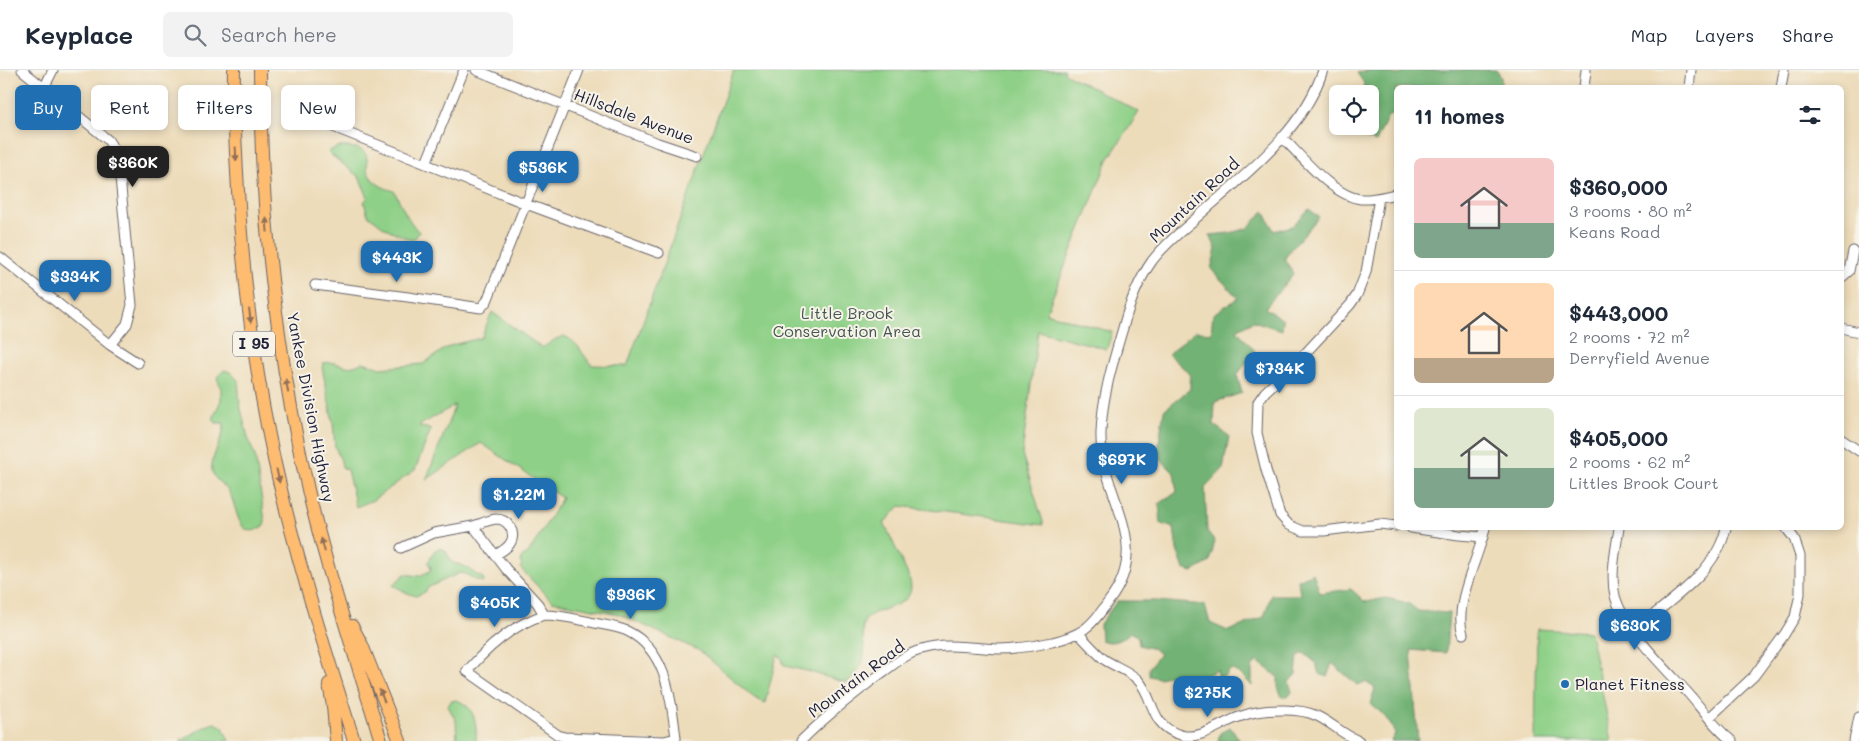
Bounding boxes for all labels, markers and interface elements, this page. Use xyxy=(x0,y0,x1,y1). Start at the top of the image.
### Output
search box xyxy=(163,12,513,57)
text: Keyplace xyxy=(25,19,133,50)
icon: search xyxy=(181,21,209,49)
text: Search here xyxy=(221,22,337,47)
text: Map xyxy=(1631,23,1667,47)
text: Layers xyxy=(1695,23,1754,47)
text: Share xyxy=(1782,23,1834,47)
street label: Hillsdale Avenue xyxy=(571,83,697,148)
chip: Buy xyxy=(15,85,81,130)
chip: Rent xyxy=(91,85,168,130)
chip: Filters xyxy=(178,85,271,130)
chip: New xyxy=(281,85,355,130)
map controls xyxy=(1329,85,1379,135)
button: locate xyxy=(1329,85,1379,135)
icon: filters xyxy=(1796,101,1824,129)
text: 11 homes xyxy=(1414,102,1505,129)
pin: $360K xyxy=(98,146,168,188)
one-way arrow xyxy=(232,146,240,162)
pin: $536K xyxy=(508,150,578,193)
text: $360K xyxy=(108,151,158,172)
street label: Mountain Road xyxy=(1144,153,1243,247)
text: $536K xyxy=(518,156,568,177)
text: $360,000 xyxy=(1569,173,1668,200)
icon: home xyxy=(1454,178,1514,238)
text: 3 rooms · 80 m² xyxy=(1569,200,1692,221)
one-way arrow xyxy=(262,217,270,233)
text: Keans Road xyxy=(1569,221,1660,242)
pin: $443K xyxy=(362,240,432,283)
text: $443K xyxy=(372,246,422,267)
pin: $334K xyxy=(40,260,110,302)
text: $334K xyxy=(50,265,100,286)
text: $443,000 xyxy=(1569,299,1668,326)
park label: Little Brook Conservation Area xyxy=(773,302,921,341)
icon: home xyxy=(1454,303,1514,363)
one-way arrow xyxy=(246,308,254,324)
street label: Yankee Division Highway xyxy=(283,310,340,504)
text: 2 rooms · 72 m² xyxy=(1569,326,1690,347)
road number: I 95 xyxy=(233,332,275,356)
text: Derryfield Avenue xyxy=(1569,347,1710,368)
pin: $734K xyxy=(1245,352,1315,394)
text: $734K xyxy=(1255,357,1305,378)
one-way arrow xyxy=(283,378,291,394)
text: $405,000 xyxy=(1569,424,1668,451)
icon: home xyxy=(1454,428,1514,488)
pin: $697K xyxy=(1087,442,1157,485)
text: $697K xyxy=(1098,448,1146,469)
text: 2 rooms · 62 m² xyxy=(1569,451,1690,472)
one-way arrow xyxy=(274,468,282,483)
text: Littles Brook Court xyxy=(1569,472,1719,493)
pin: $1.22M xyxy=(478,478,560,520)
text: $1.22M xyxy=(493,483,545,504)
one-way arrow xyxy=(318,537,326,552)
pin: $936K xyxy=(596,578,666,620)
text: $936K xyxy=(606,583,656,604)
pin: $405K xyxy=(460,586,530,628)
text: $405K xyxy=(470,591,520,612)
pin: $630K xyxy=(1600,608,1670,651)
text: $630K xyxy=(1610,614,1660,635)
street label: Mountain Road xyxy=(803,635,908,722)
place label: Planet Fitness xyxy=(1575,673,1685,694)
pin: $275K xyxy=(1173,676,1243,718)
marker: Planet Fitness xyxy=(1559,678,1571,690)
text: $275K xyxy=(1184,681,1232,702)
one-way arrow xyxy=(378,688,386,703)

